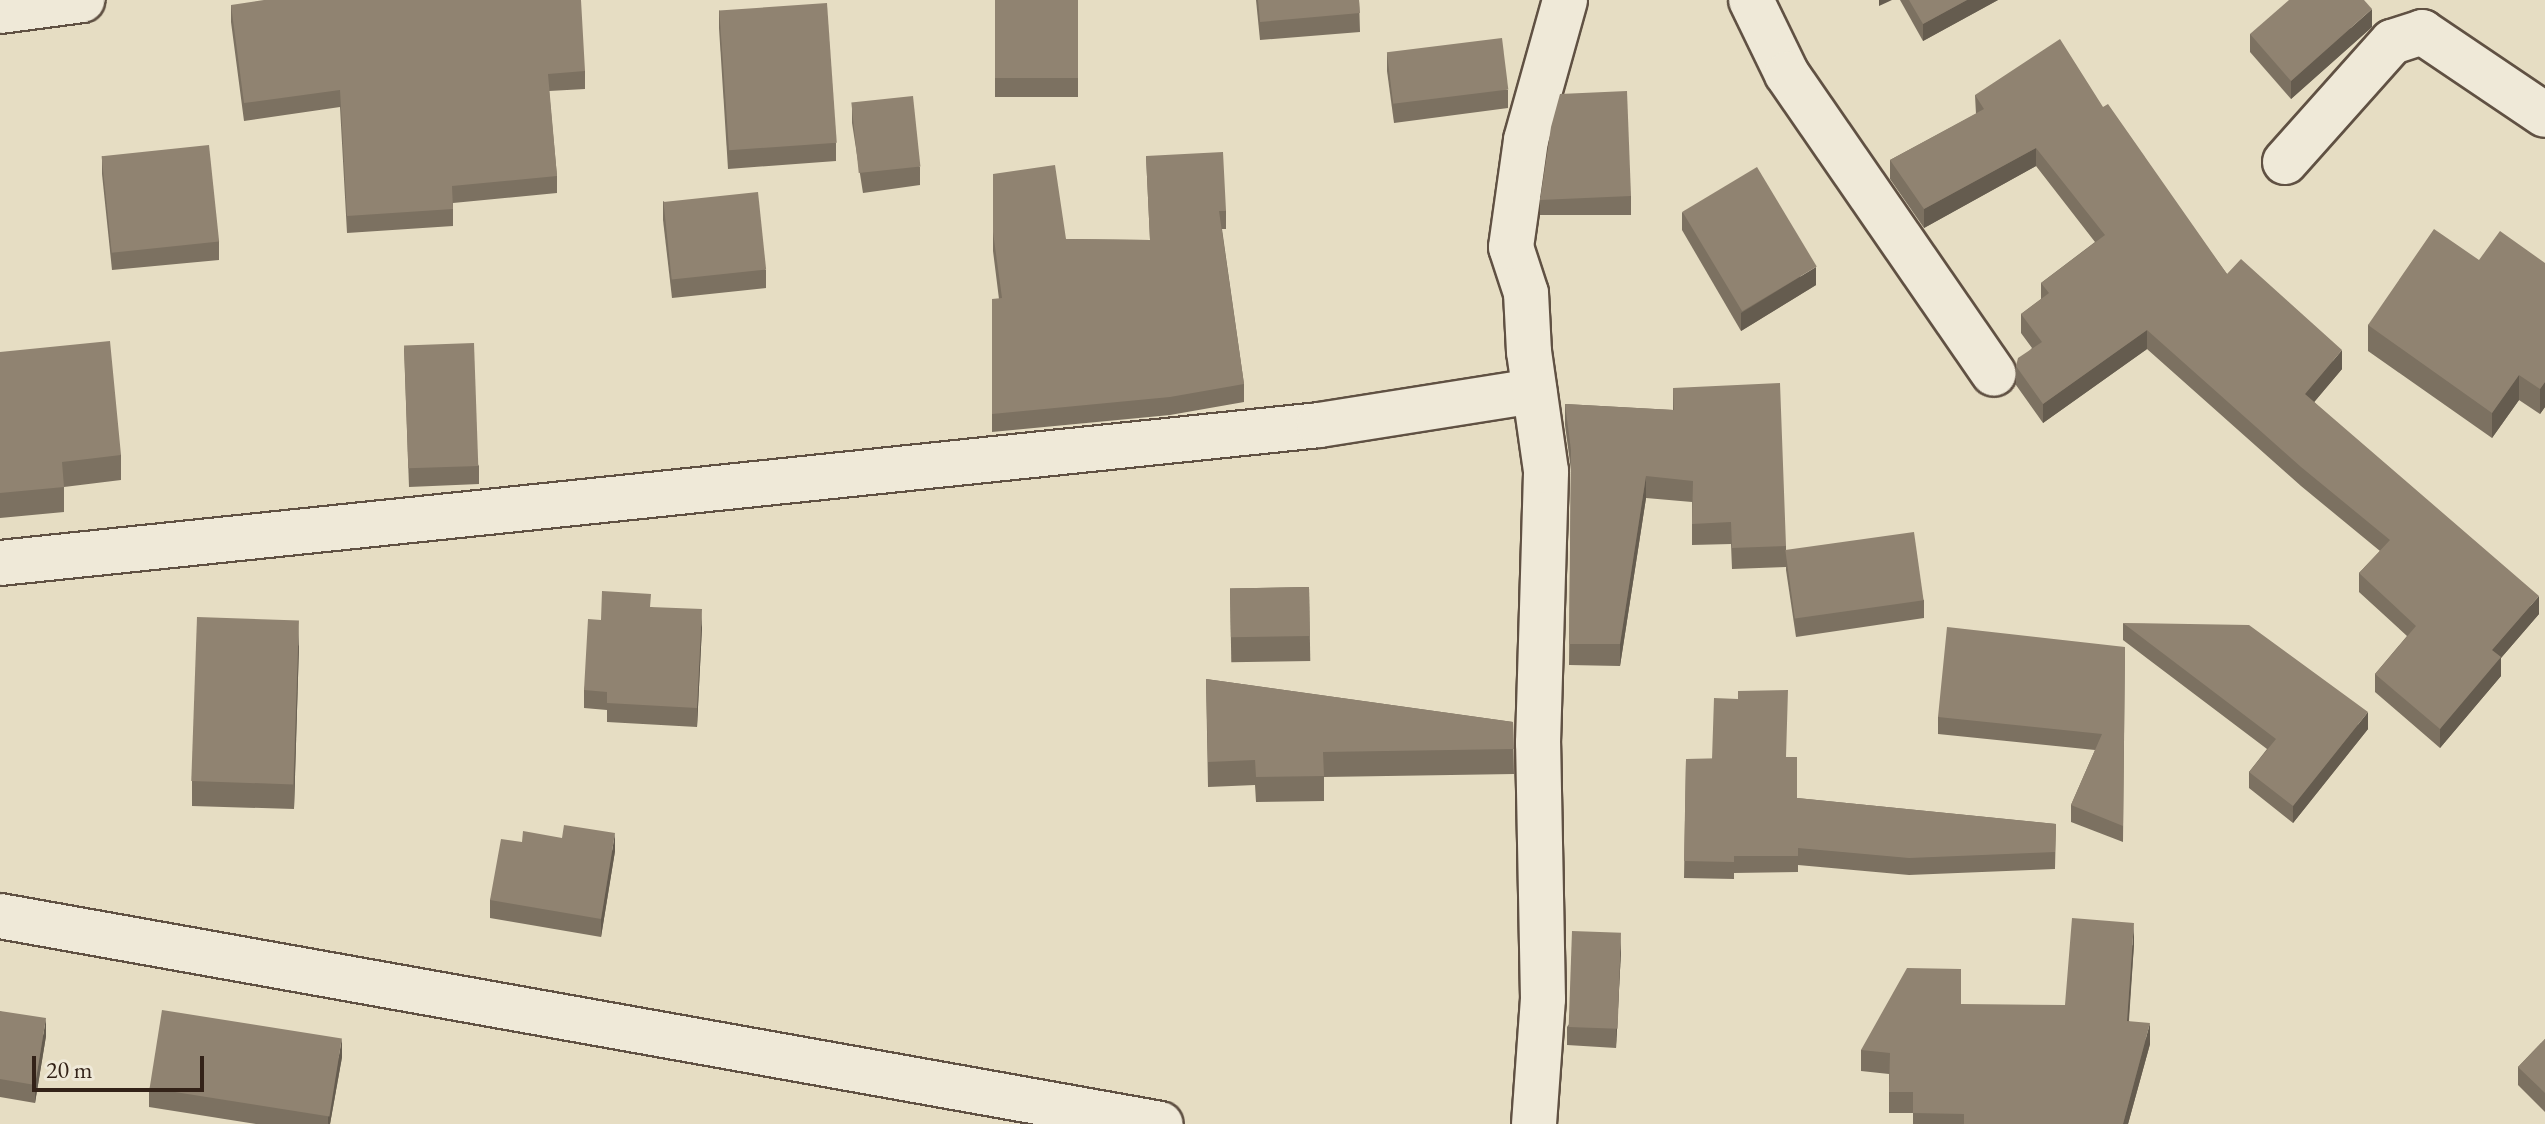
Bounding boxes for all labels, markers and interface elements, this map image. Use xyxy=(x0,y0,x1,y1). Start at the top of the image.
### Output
scale bar xyxy=(36,1040,208,1090)
text: 20 m xyxy=(46,1054,93,1085)

